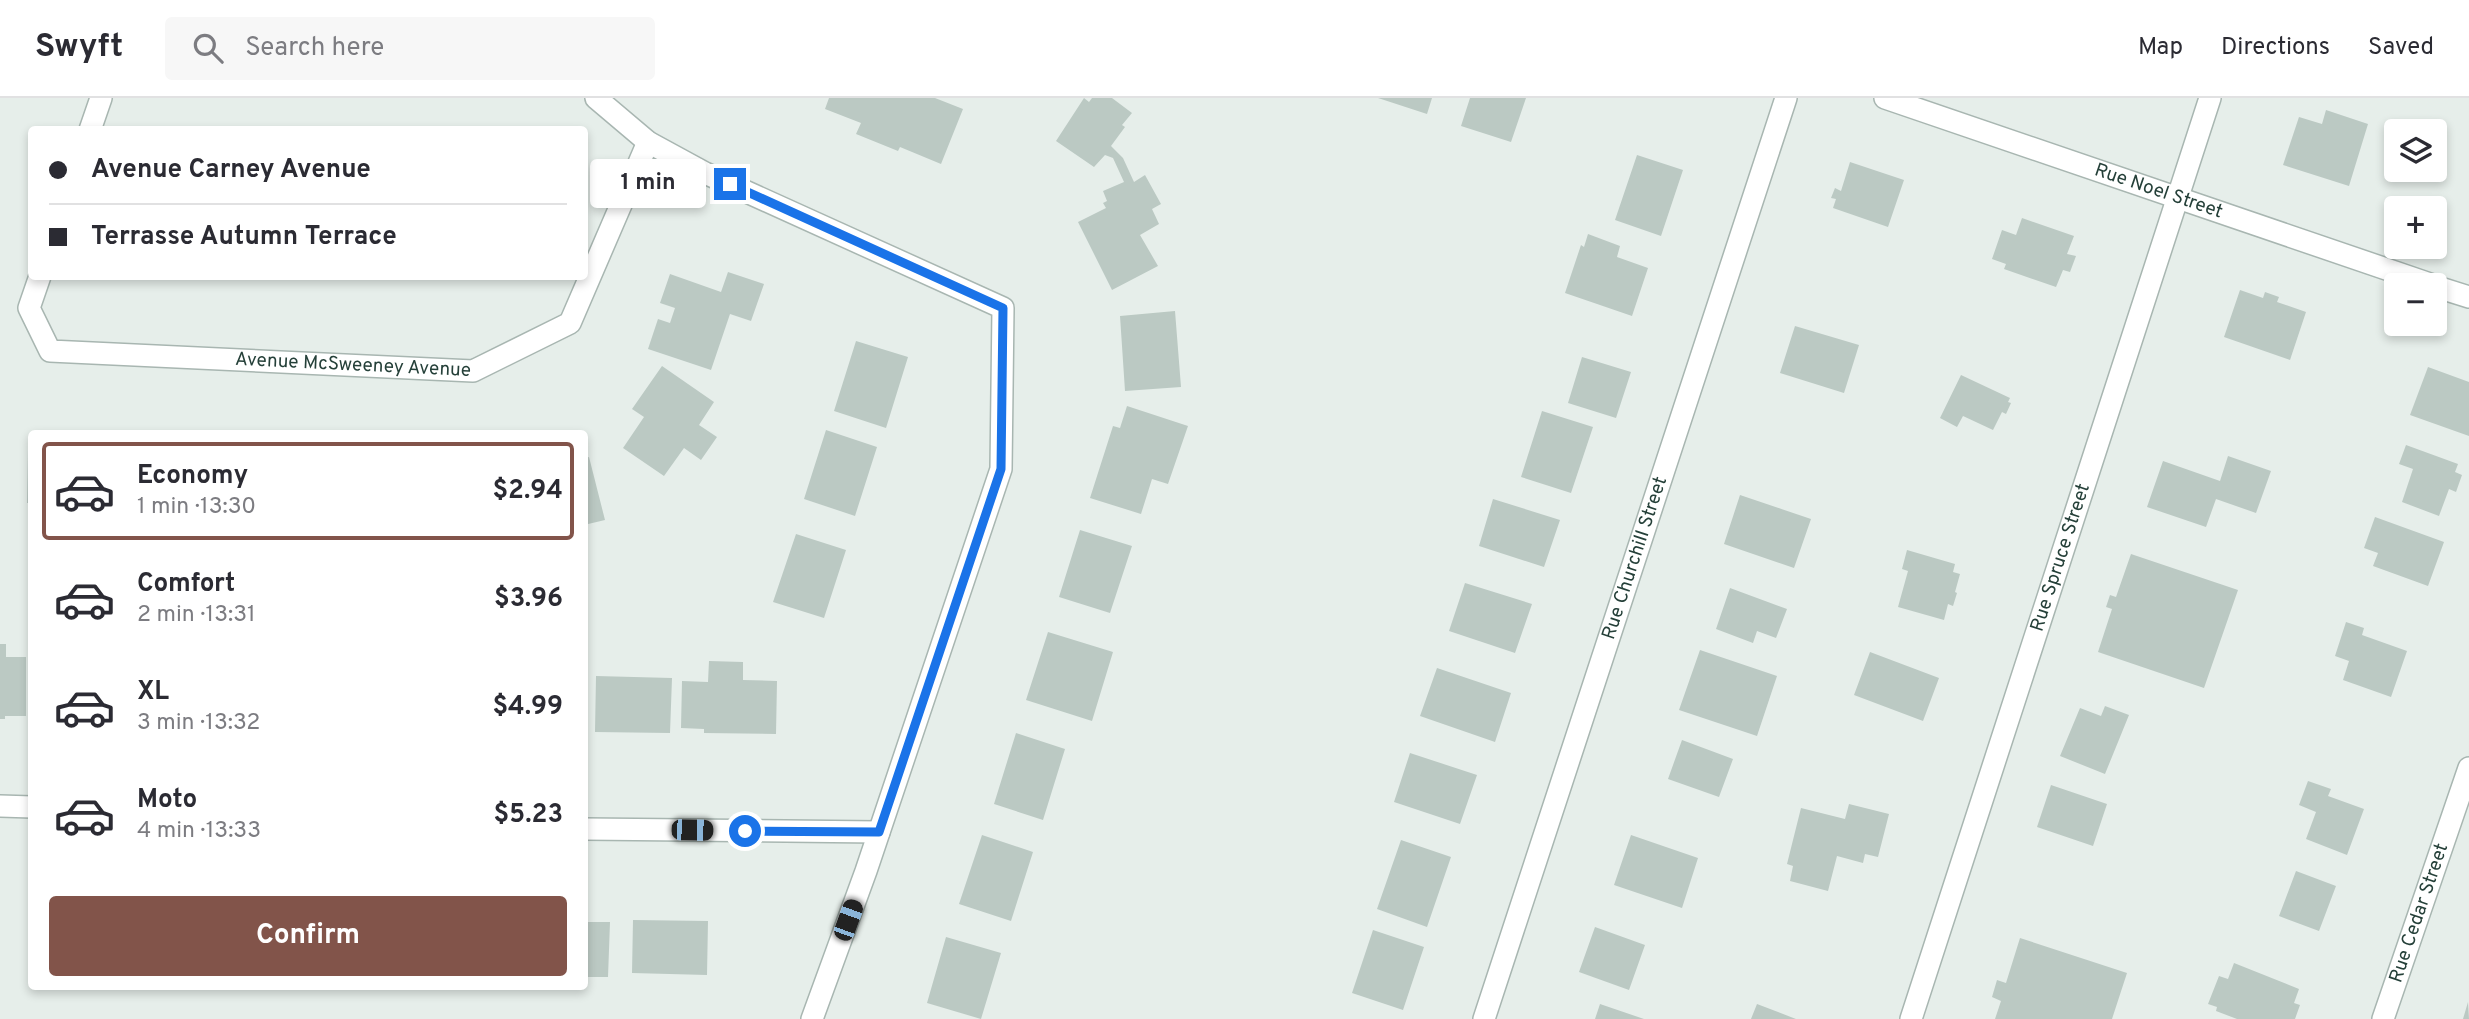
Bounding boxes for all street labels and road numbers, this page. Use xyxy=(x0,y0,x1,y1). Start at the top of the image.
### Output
street label: Rue Noel Street xyxy=(2091,158,2226,224)
street label: Avenue McSweeney Avenue xyxy=(234,348,471,383)
street label: Rue Churchill Street xyxy=(1597,473,1673,643)
street label: Rue Spruce Street xyxy=(2026,481,2096,635)
street label: Rue Cedar Street xyxy=(2384,840,2454,986)

